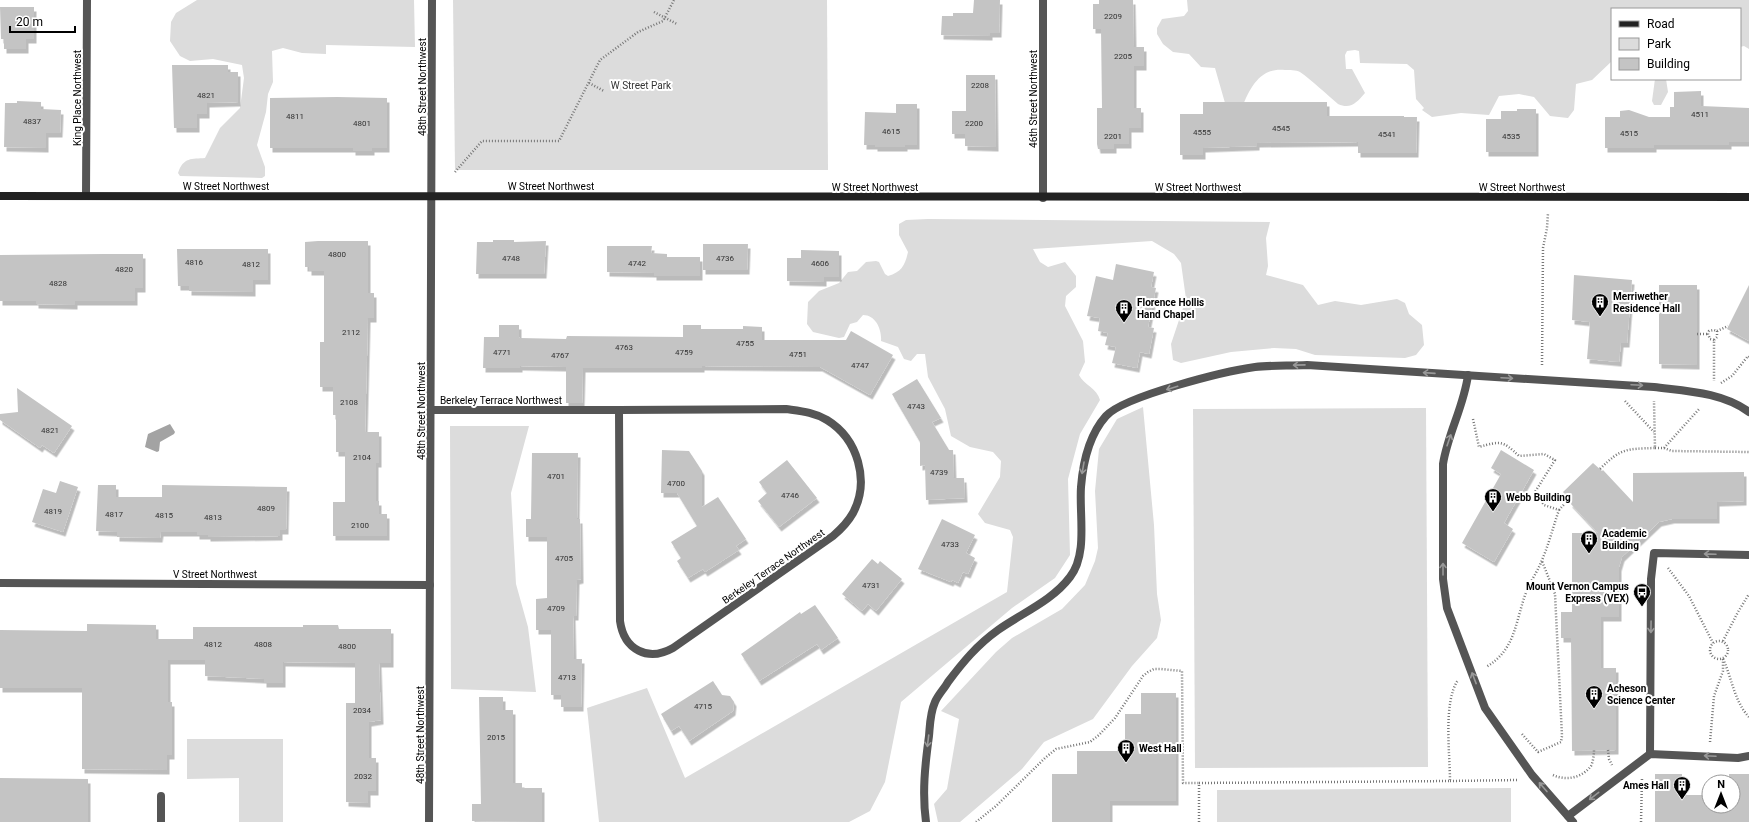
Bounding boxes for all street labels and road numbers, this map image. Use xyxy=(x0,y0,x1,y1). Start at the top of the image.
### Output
street label: 48th Street Northwest xyxy=(417,38,428,136)
street label: King Place Northwest xyxy=(72,50,83,146)
street label: 46th Street Northwest xyxy=(1028,50,1039,148)
street label: W Street Northwest xyxy=(183,181,269,192)
street label: W Street Northwest xyxy=(508,181,594,192)
street label: W Street Northwest xyxy=(832,182,918,193)
street label: W Street Northwest xyxy=(1155,182,1241,193)
street label: W Street Northwest xyxy=(1479,182,1565,193)
street label: 48th Street Northwest xyxy=(416,362,427,460)
street label: Berkeley Terrace Northwest xyxy=(440,395,562,406)
street label: Berkeley Terrace Northwest xyxy=(720,527,826,606)
street label: V Street Northwest xyxy=(173,569,257,580)
street label: 48th Street Northwest xyxy=(415,686,426,784)

